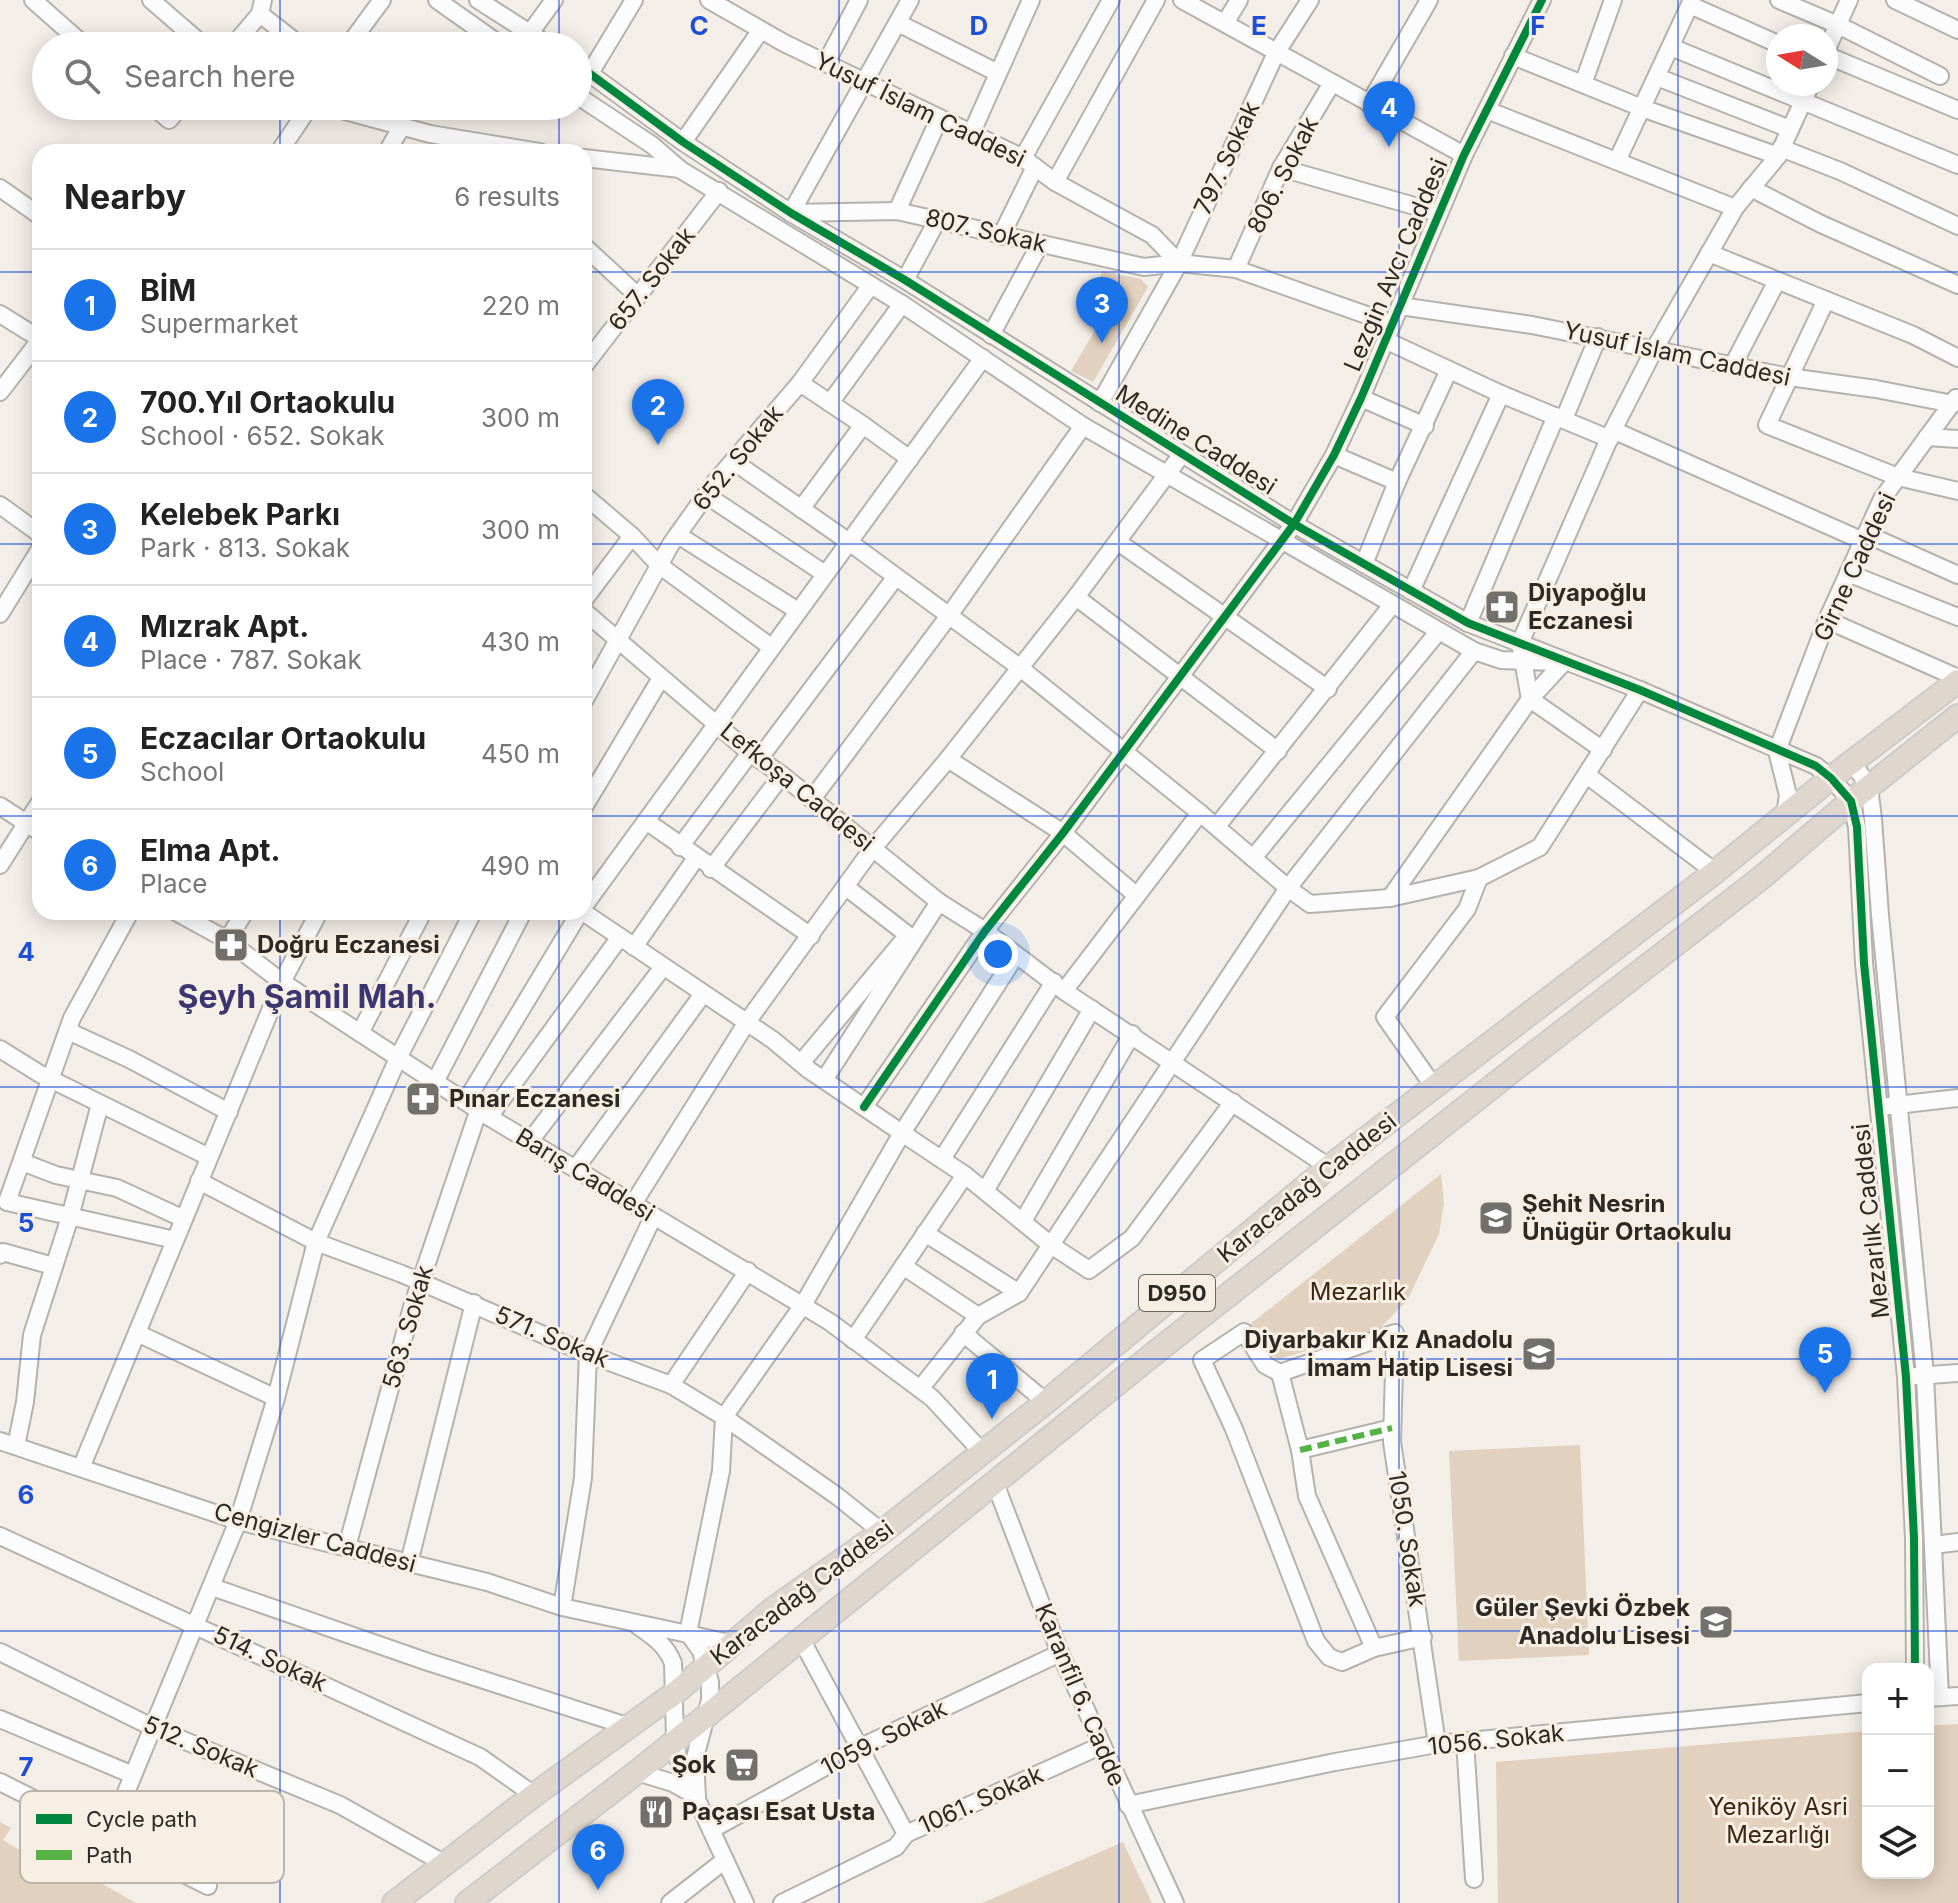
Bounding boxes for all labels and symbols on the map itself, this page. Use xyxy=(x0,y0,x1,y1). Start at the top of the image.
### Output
text: C xyxy=(689,10,709,41)
text: D xyxy=(970,10,988,41)
text: E xyxy=(1251,10,1267,41)
text: F xyxy=(1530,10,1546,41)
north arrow xyxy=(1766,24,1838,96)
street label: Yusuf İslam Caddesi xyxy=(810,46,1030,173)
pin: 4 xyxy=(1363,81,1415,147)
street label: 797. Sokak xyxy=(1188,97,1265,219)
street label: 806. Sokak xyxy=(1241,111,1324,238)
street label: Lezgin Avcı Caddesi xyxy=(1338,154,1454,376)
street label: 807. Sokak xyxy=(923,203,1049,259)
street label: 657. Sokak xyxy=(602,221,701,336)
pin: 3 xyxy=(1076,277,1128,343)
street label: Yusuf İslam Caddesi xyxy=(1561,315,1793,392)
pin: 2 xyxy=(632,379,684,445)
street label: Medine Caddesi xyxy=(1111,379,1282,501)
street label: 652. Sokak xyxy=(686,399,789,516)
street label: Girne Caddesi xyxy=(1807,488,1902,646)
place label: Diyapoğlu Eczanesi xyxy=(1528,578,1646,635)
pharmacy icon: Diyapoğlu Eczanesi xyxy=(1483,588,1521,626)
street label: Lefkoşa Caddesi xyxy=(715,716,880,857)
pharmacy icon: Doğru Eczanesi xyxy=(212,926,250,964)
place label: Doğru Eczanesi xyxy=(257,930,440,959)
your location xyxy=(978,934,1018,974)
text: 4 xyxy=(17,936,35,967)
district label: Şeyh Şamil Mah. xyxy=(178,977,436,1016)
pharmacy icon: Pınar Eczanesi xyxy=(404,1080,442,1118)
place label: Pınar Eczanesi xyxy=(449,1084,620,1113)
street label: Karacadağ Caddesi xyxy=(1211,1106,1402,1269)
street label: Barış Caddesi xyxy=(511,1122,660,1227)
street label: Mezarlık Caddesi xyxy=(1846,1122,1895,1320)
place label: Şehit Nesrin Ünügür Ortaokulu xyxy=(1522,1189,1732,1246)
school or university icon: Şehit Nesrin Ünügür Ortaokulu xyxy=(1477,1199,1515,1237)
text: 5 xyxy=(18,1207,34,1238)
street label: 563. Sokak xyxy=(376,1262,439,1392)
road number: D950 xyxy=(1139,1275,1215,1311)
park label: Mezarlık xyxy=(1310,1277,1406,1306)
street label: 571. Sokak xyxy=(491,1300,614,1374)
place label: Diyarbakır Kız Anadolu İmam Hatip Lisesi xyxy=(1244,1325,1513,1382)
pin: 5 xyxy=(1799,1327,1851,1393)
school or university icon: Diyarbakır Kız Anadolu İmam Hatip Lisesi xyxy=(1520,1335,1558,1373)
pin: 1 xyxy=(966,1353,1018,1419)
street label: 1050. Sokak xyxy=(1382,1469,1433,1609)
text: 6 xyxy=(18,1479,34,1510)
street label: Cengizler Caddesi xyxy=(211,1497,419,1578)
street label: Karacadağ Caddesi xyxy=(704,1514,899,1671)
place label: Güler Şevki Özbek Anadolu Lisesi xyxy=(1475,1593,1690,1650)
street label: Karanfil 6. Cadde xyxy=(1029,1599,1132,1791)
school or university icon: Güler Şevki Özbek Anadolu Lisesi xyxy=(1697,1603,1735,1641)
street label: 514. Sokak xyxy=(209,1620,332,1698)
street label: 1059. Sokak xyxy=(816,1694,951,1782)
street label: 512. Sokak xyxy=(139,1709,263,1784)
street label: 1056. Sokak xyxy=(1426,1718,1566,1761)
supermarket icon: Şok xyxy=(723,1746,761,1784)
place label: Şok xyxy=(672,1750,716,1779)
text: 7 xyxy=(18,1751,34,1782)
street label: 1061. Sokak xyxy=(914,1759,1047,1840)
legend xyxy=(20,1791,284,1883)
park label: Yeniköy Asri Mezarlığı xyxy=(1708,1792,1848,1849)
restaurant icon: Paçası Esat Usta xyxy=(637,1793,675,1831)
place label: Paçası Esat Usta xyxy=(682,1797,875,1826)
text: Cycle path xyxy=(86,1806,197,1832)
pin: 6 xyxy=(572,1824,624,1890)
text: Path xyxy=(86,1842,133,1868)

